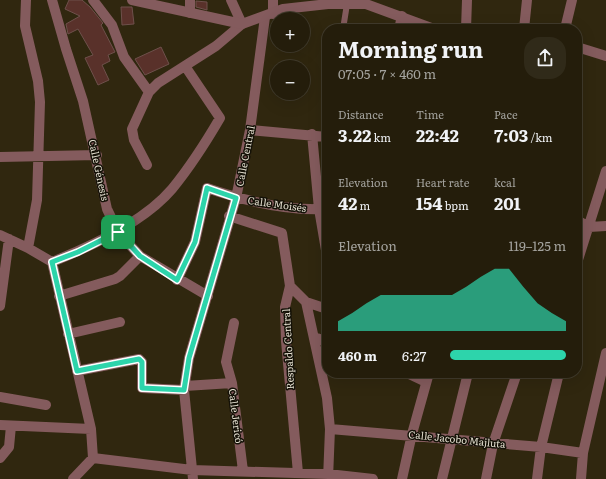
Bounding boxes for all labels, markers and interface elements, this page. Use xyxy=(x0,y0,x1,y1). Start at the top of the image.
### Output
map controls xyxy=(270,12,310,100)
button: + xyxy=(270,12,310,52)
text: Morning run xyxy=(338,32,483,65)
button: share xyxy=(524,37,566,79)
button: − xyxy=(270,60,310,100)
text: 07:05 · 7 × 460 m xyxy=(338,64,436,83)
text: Distance xyxy=(338,106,383,122)
text: Time xyxy=(416,106,444,122)
text: Pace xyxy=(494,106,518,122)
text: 3.22 xyxy=(338,122,371,147)
text: 22:42 xyxy=(416,122,459,147)
text: 7:03 xyxy=(494,122,528,147)
street label: Calle Central xyxy=(231,124,258,188)
text: km xyxy=(371,129,391,145)
text: /km xyxy=(528,129,552,145)
street label: Calle Génesis xyxy=(86,138,113,203)
text: Elevation xyxy=(338,174,388,190)
text: Heart rate xyxy=(416,174,469,190)
text: kcal xyxy=(494,174,516,190)
text: 42 xyxy=(338,190,357,215)
text: 154 xyxy=(416,190,443,215)
text: 201 xyxy=(494,190,521,215)
street label: Calle Moisés xyxy=(247,192,308,215)
text: m xyxy=(357,197,370,213)
text: bpm xyxy=(443,197,469,213)
pin xyxy=(101,215,135,249)
icon: arrive xyxy=(107,221,129,243)
text: Elevation xyxy=(338,236,397,255)
text: 119–125 m xyxy=(508,236,566,255)
street label: Respaldo Central xyxy=(278,308,297,390)
text: 460 m xyxy=(338,346,377,365)
text: 6:27 xyxy=(402,346,426,365)
street label: Calle Jericó xyxy=(226,388,247,444)
street label: Calle Jacobo Majluta xyxy=(408,426,507,451)

